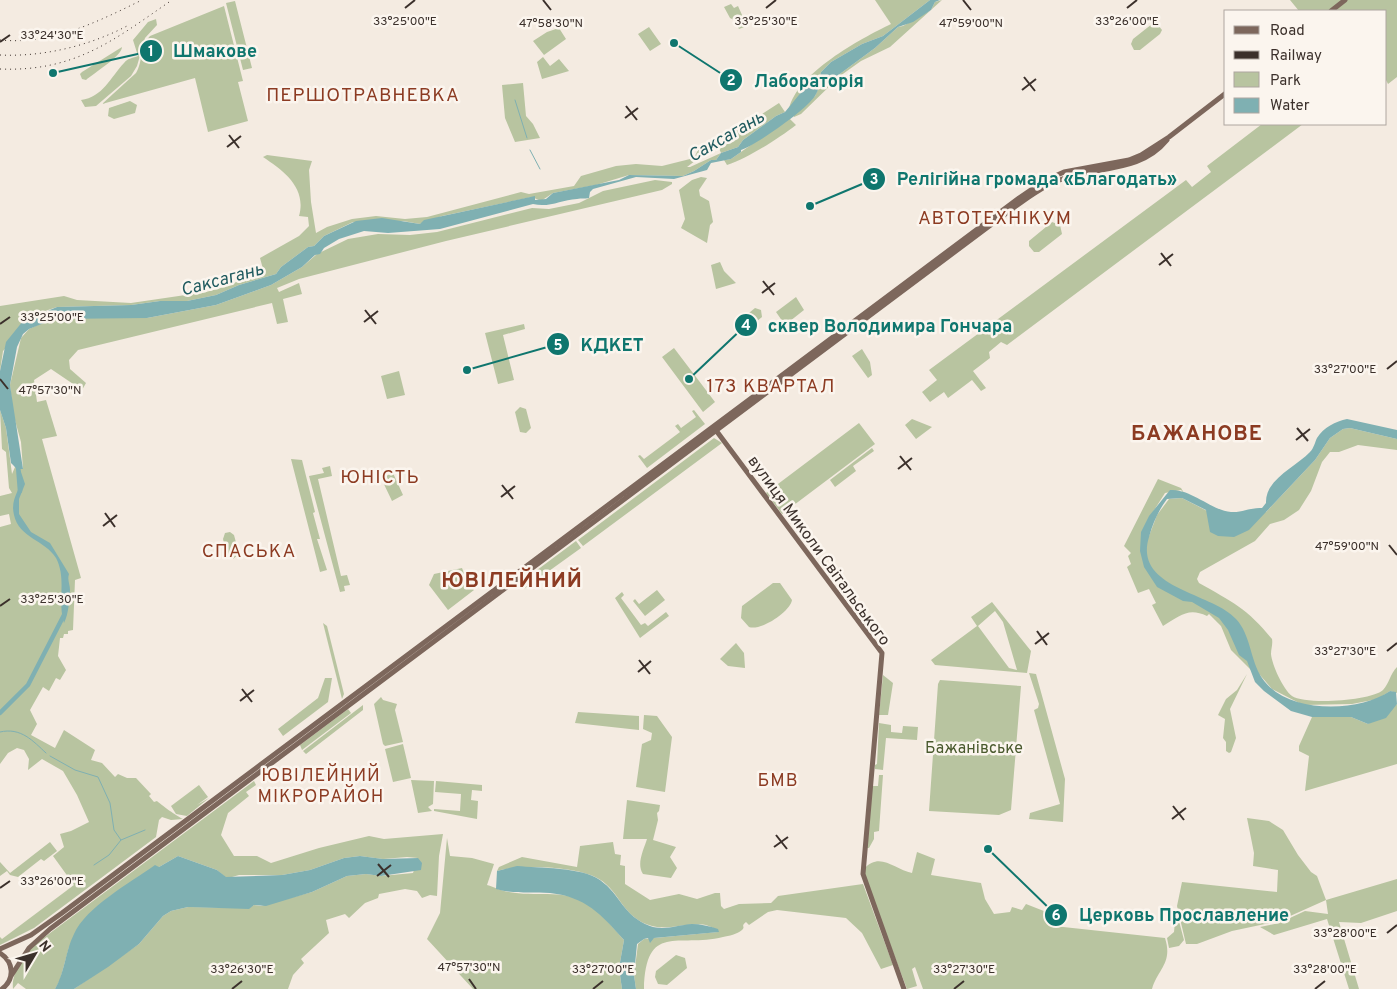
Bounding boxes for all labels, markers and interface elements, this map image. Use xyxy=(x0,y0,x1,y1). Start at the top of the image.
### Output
legend xyxy=(1224,10,1387,125)
text: 33°25'00"E xyxy=(373,14,437,30)
text: 33°25'30"E xyxy=(734,14,798,30)
text: 33°26'00"E xyxy=(1095,14,1159,30)
text: 47°58'30"N xyxy=(519,16,583,32)
text: 47°59'00"N xyxy=(939,16,1003,32)
text: Road xyxy=(1270,22,1305,41)
text: 33°24'30"E xyxy=(20,28,84,44)
callout: Шмакове xyxy=(138,35,267,68)
text: Шмакове xyxy=(173,41,257,64)
text: 1 xyxy=(148,43,154,62)
text: Railway xyxy=(1270,47,1322,66)
callout: Лабораторія xyxy=(719,64,874,97)
text: Лабораторія xyxy=(754,71,864,94)
text: 2 xyxy=(726,72,736,91)
text: Park xyxy=(1270,72,1301,91)
district label: ПЕРШОТРАВНЕВКА xyxy=(266,84,460,108)
text: Water xyxy=(1270,97,1310,116)
water label: Саксагань xyxy=(684,106,769,168)
callout: Релігійна громада «Благодать» xyxy=(862,162,1187,195)
text: Релігійна громада «Благодать» xyxy=(897,169,1177,192)
text: 3 xyxy=(870,171,879,190)
district label: АВТОТЕХНІКУМ xyxy=(918,207,1072,231)
water label: Саксагань xyxy=(178,258,266,303)
callout: сквер Володимира Гончара xyxy=(733,309,1023,342)
text: 33°25'00"E xyxy=(20,310,84,326)
text: сквер Володимира Гончара xyxy=(768,316,1012,339)
text: 4 xyxy=(741,317,751,336)
callout: КДКЕТ xyxy=(546,328,654,361)
text: КДКЕТ xyxy=(580,335,644,358)
text: 5 xyxy=(553,337,563,356)
text: 33°27'00"E xyxy=(1314,362,1376,378)
district label: 173 КВАРТАЛ xyxy=(706,375,836,399)
text: 47°57'30"N xyxy=(19,383,81,399)
district label: БАЖАНОВЕ xyxy=(1131,421,1263,448)
street label: вулиця Миколи Світальського xyxy=(743,452,894,650)
district label: ЮНІСТЬ xyxy=(340,466,420,490)
text: 47°59'00"N xyxy=(1315,539,1379,555)
district label: СПАСЬКА xyxy=(202,540,296,564)
district label: ЮВІЛЕЙНИЙ xyxy=(441,567,583,595)
text: 33°25'30"E xyxy=(20,592,84,608)
text: 33°27'30"E xyxy=(1314,644,1376,660)
park label: Бажанівське xyxy=(925,739,1023,759)
district label: ЮВІЛЕЙНИЙ МІКРОРАЙОН xyxy=(258,763,384,809)
district label: БМВ xyxy=(758,770,798,793)
text: 33°26'00"E xyxy=(20,874,84,890)
callout: Церковь Прославление xyxy=(1044,898,1299,931)
text: Церковь Прославление xyxy=(1079,905,1289,928)
text: 6 xyxy=(1051,907,1061,926)
text: 33°28'00"E xyxy=(1313,926,1377,942)
north arrow xyxy=(10,929,60,979)
text: N xyxy=(34,938,54,956)
text: 47°57'30"N xyxy=(438,960,500,976)
text: 33°26'30"E xyxy=(210,962,274,978)
text: 33°27'00"E xyxy=(572,962,634,978)
text: 33°27'30"E xyxy=(933,962,995,978)
text: 33°28'00"E xyxy=(1293,962,1357,978)

